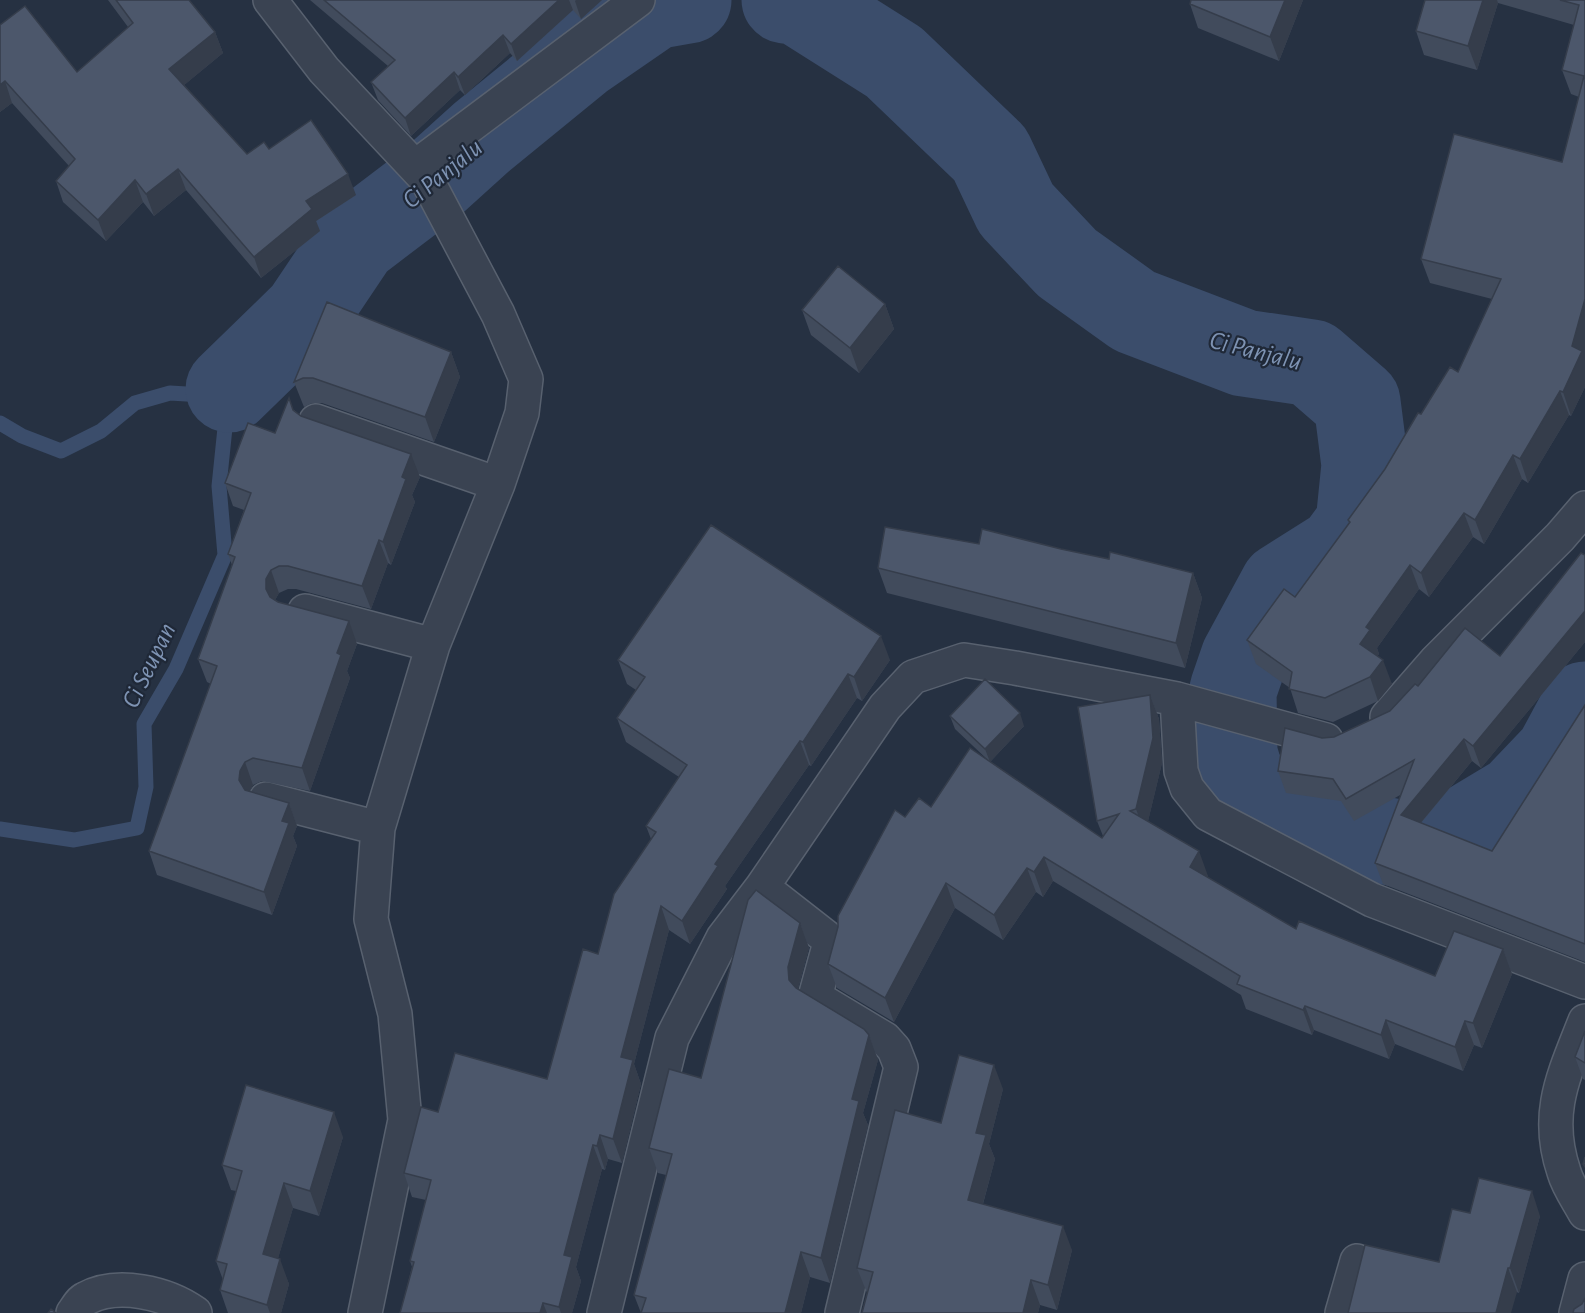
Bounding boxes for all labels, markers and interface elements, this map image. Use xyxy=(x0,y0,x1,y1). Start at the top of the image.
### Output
water label: Ci Panjalu xyxy=(398,134,487,213)
water label: Ci Panjalu xyxy=(1207,327,1305,375)
water label: Ci Seupan xyxy=(117,619,180,712)

